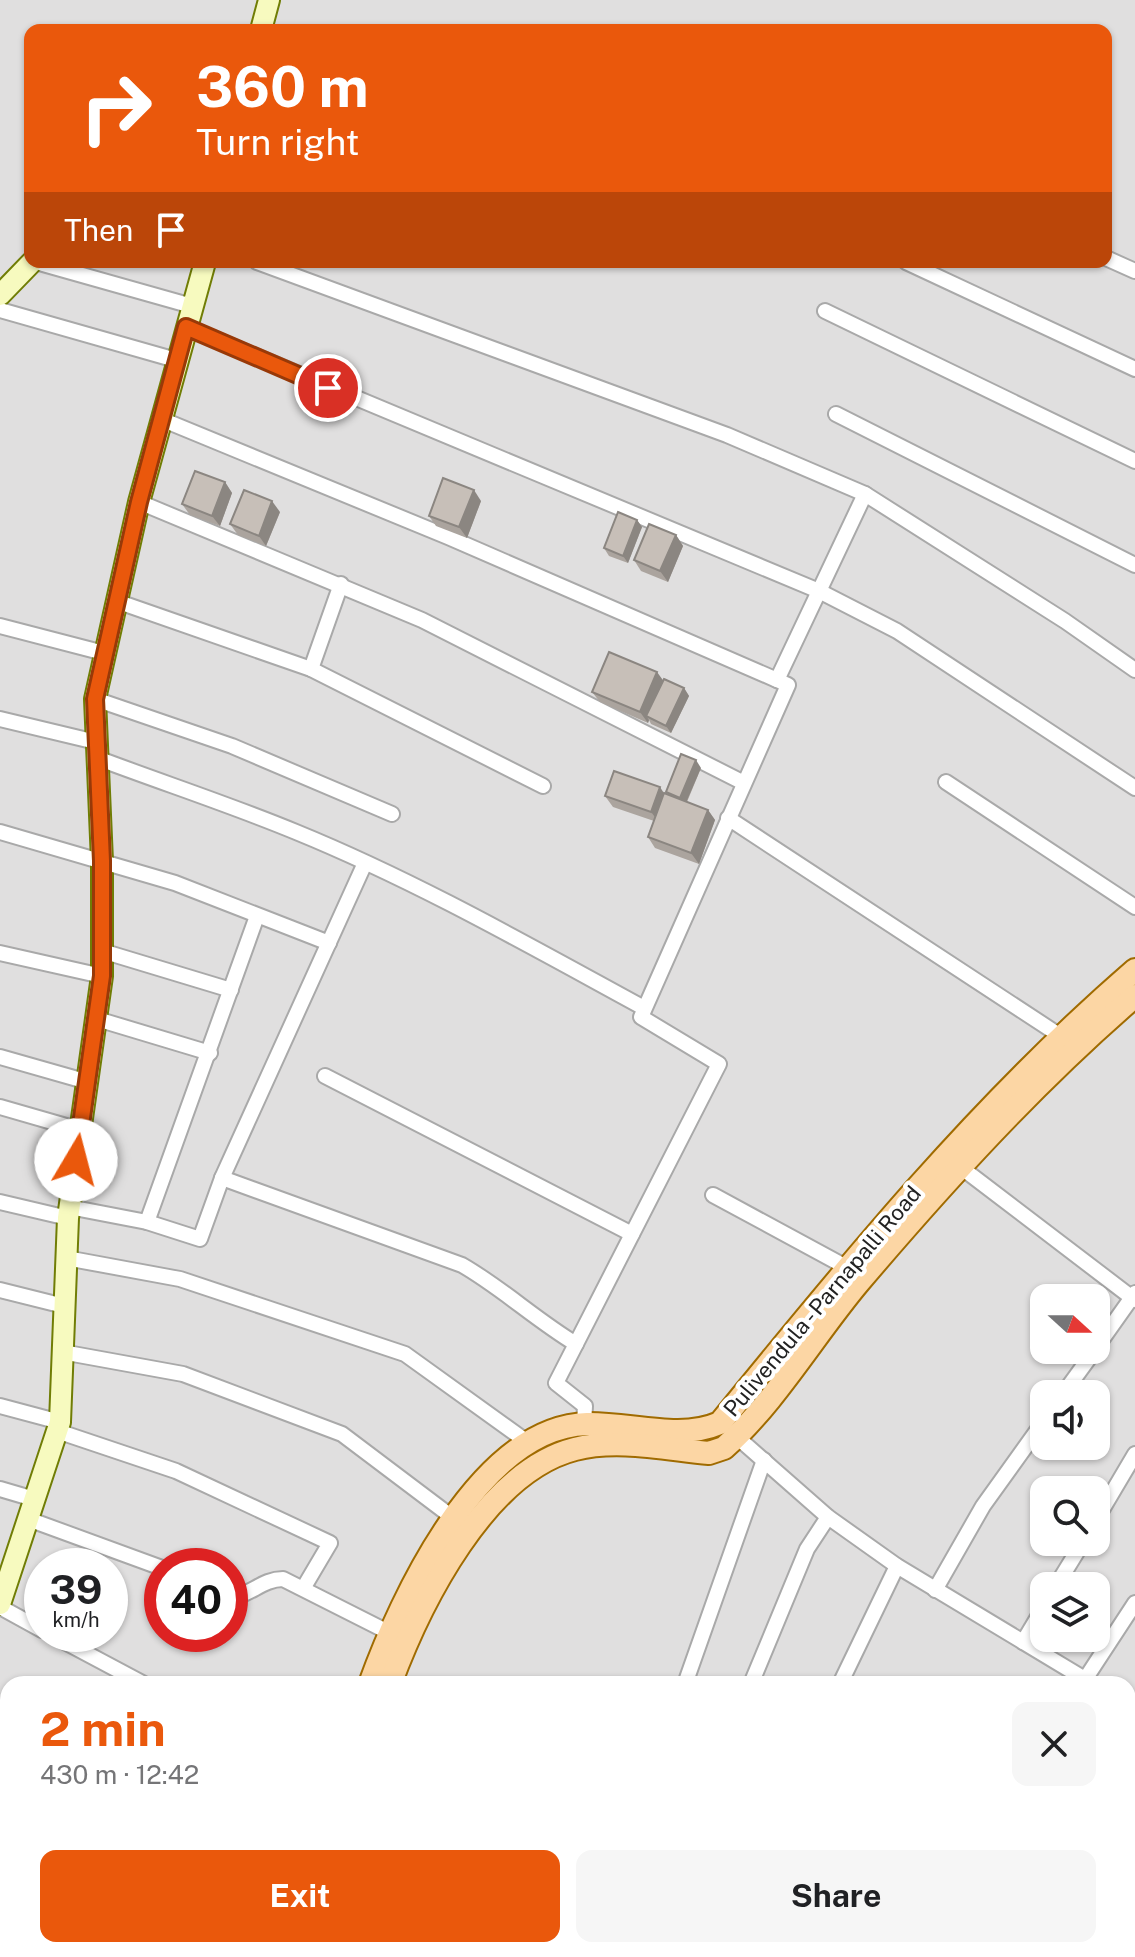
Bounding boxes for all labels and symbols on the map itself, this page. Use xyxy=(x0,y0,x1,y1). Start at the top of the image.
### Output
pin xyxy=(294,354,362,422)
position arrow xyxy=(34,1118,118,1202)
street label: Pulivendula - Parnapalli Road xyxy=(718,1180,926,1422)
north arrow xyxy=(1030,1284,1110,1364)
speed limit sign: 40 xyxy=(144,1548,248,1652)

